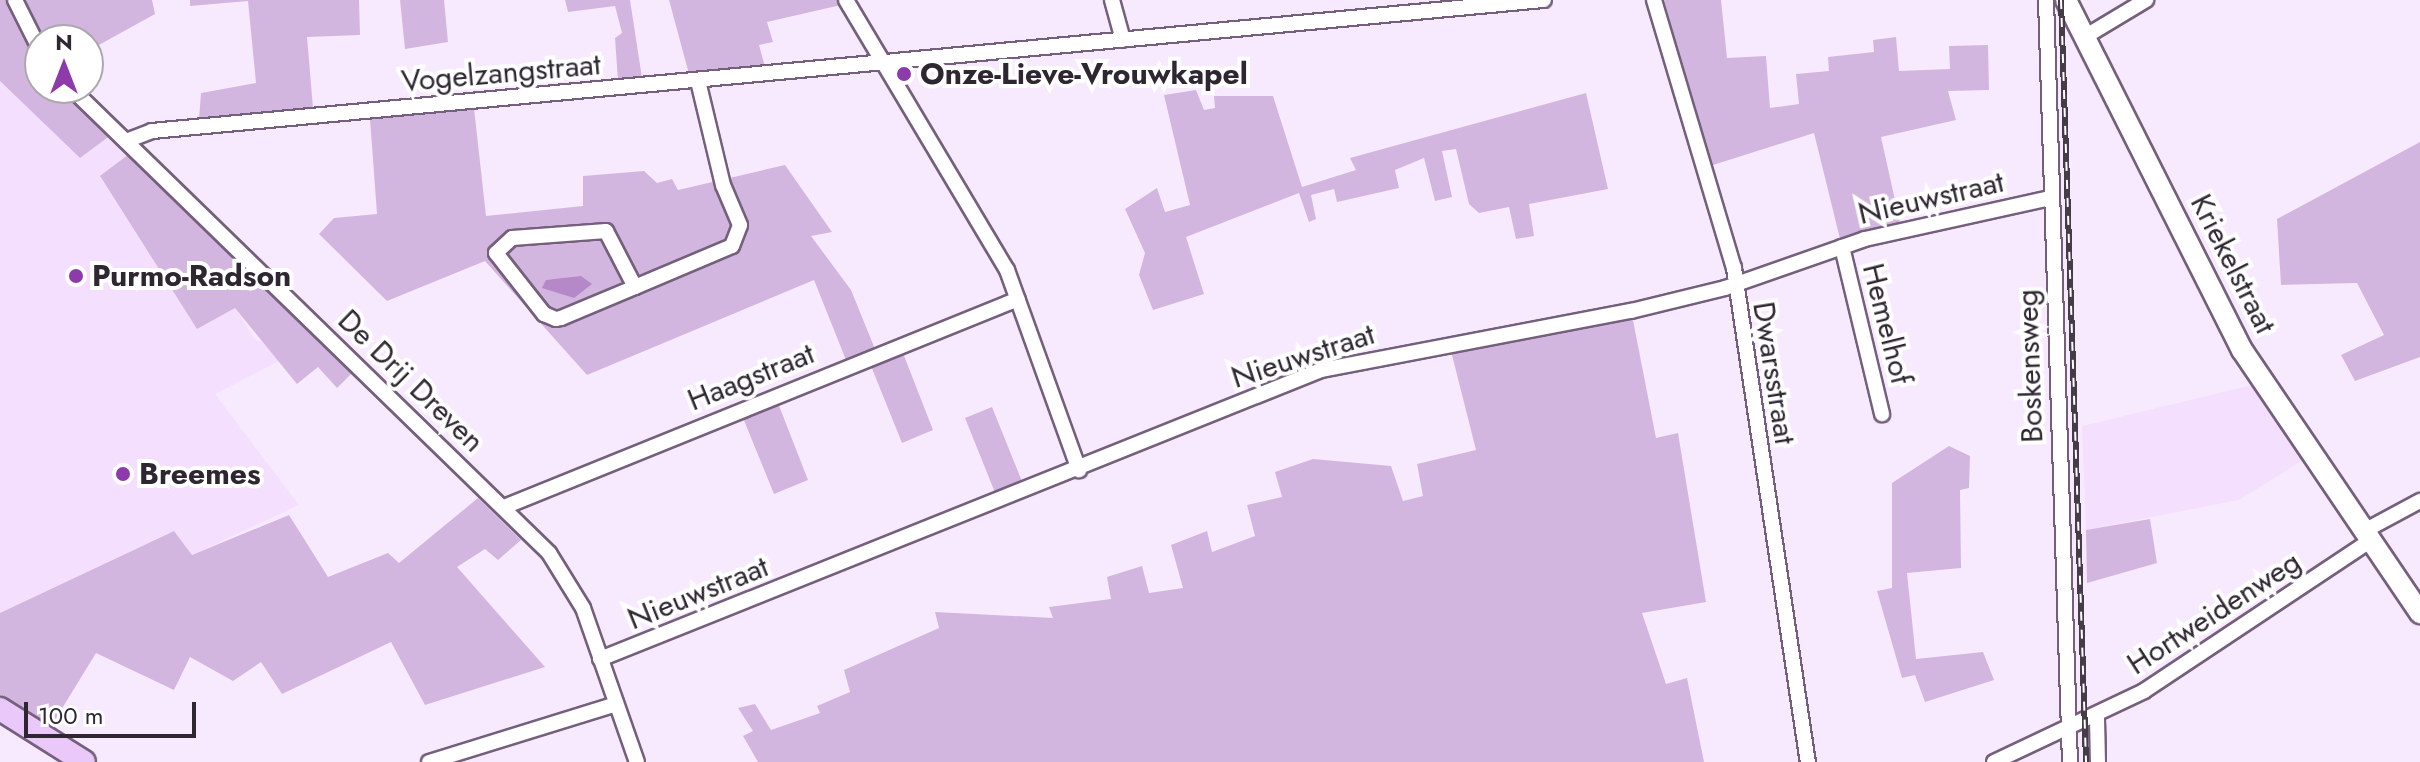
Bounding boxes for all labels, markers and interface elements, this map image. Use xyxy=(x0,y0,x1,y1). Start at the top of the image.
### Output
north arrow xyxy=(24,24,104,104)
text: N xyxy=(55,26,73,58)
street label: Vogelzangstraat xyxy=(400,46,602,100)
place label: Onze-Lieve-Vrouwkapel xyxy=(920,56,1248,92)
marker: Onze-Lieve-Vrouwkapel xyxy=(895,65,913,83)
street label: Nieuwstraat xyxy=(1855,164,2007,232)
street label: Kriekelstraat xyxy=(2183,188,2283,340)
place label: Purmo-Radson xyxy=(92,258,291,294)
street label: Hemelhof xyxy=(1855,260,1919,388)
marker: Purmo-Radson xyxy=(67,267,85,285)
street label: Boskensweg xyxy=(2009,289,2051,443)
street label: Dwarsstraat xyxy=(1745,299,1803,447)
street label: De Drij Dreven xyxy=(331,302,491,460)
street label: Nieuwstraat xyxy=(1227,316,1379,396)
street label: Haagstraat xyxy=(683,335,819,419)
place label: Breemes xyxy=(139,456,261,492)
marker: Breemes xyxy=(114,465,132,483)
street label: Hortweidenweg xyxy=(2121,544,2307,682)
street label: Nieuwstraat xyxy=(623,549,773,637)
scale bar xyxy=(28,686,200,736)
text: 100 m xyxy=(38,698,104,733)

